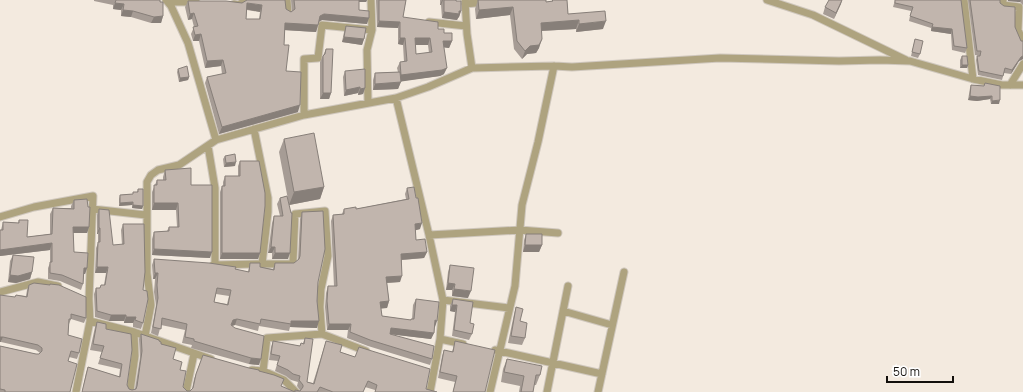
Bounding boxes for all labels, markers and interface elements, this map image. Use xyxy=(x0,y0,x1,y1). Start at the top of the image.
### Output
scale bar xyxy=(887,358,953,384)
text: 50 m xyxy=(893,363,920,380)

